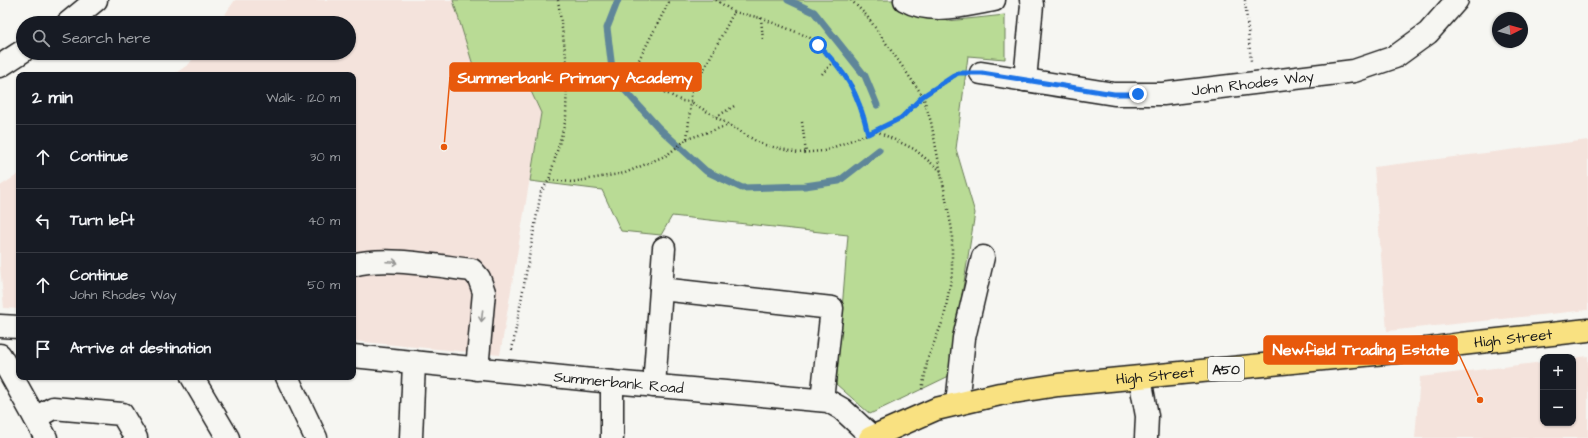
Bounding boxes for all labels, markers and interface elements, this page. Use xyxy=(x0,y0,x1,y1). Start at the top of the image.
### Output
north arrow xyxy=(1492,12,1528,48)
search box xyxy=(16,16,356,60)
icon: search xyxy=(30,27,52,49)
text: Search here xyxy=(62,28,151,49)
route start xyxy=(809,36,827,54)
callout: Summerbank Primary Academy xyxy=(450,63,701,91)
street label: John Rhodes Way xyxy=(1190,66,1315,101)
text: Summerbank Primary Academy xyxy=(457,67,693,90)
route end xyxy=(1129,85,1147,103)
text: 2 min xyxy=(32,86,73,110)
text: Walk · 120 m xyxy=(266,89,340,107)
icon: ahead xyxy=(32,146,54,168)
text: Continue xyxy=(70,146,128,167)
text: 30 m xyxy=(310,148,340,166)
icon: left xyxy=(32,210,54,232)
text: Turn left xyxy=(70,210,134,231)
text: 40 m xyxy=(308,212,340,230)
one-way arrow xyxy=(385,258,398,266)
text: Continue xyxy=(70,265,128,286)
icon: ahead xyxy=(32,274,54,296)
text: 50 m xyxy=(307,276,340,294)
text: John Rhodes Way xyxy=(70,286,177,304)
one-way arrow xyxy=(478,309,485,322)
street label: High Street xyxy=(1473,324,1553,354)
callout: Newfield Trading Estate xyxy=(1264,336,1457,364)
icon: arrive xyxy=(32,338,54,360)
text: Arrive at destination xyxy=(70,338,211,359)
text: Newfield Trading Estate xyxy=(1273,339,1450,363)
map controls xyxy=(1540,354,1576,426)
button: + xyxy=(1540,354,1576,390)
road number: A50 xyxy=(1208,357,1244,381)
street label: High Street xyxy=(1115,362,1195,390)
street label: Summerbank Road xyxy=(553,366,685,399)
button: − xyxy=(1540,390,1576,426)

